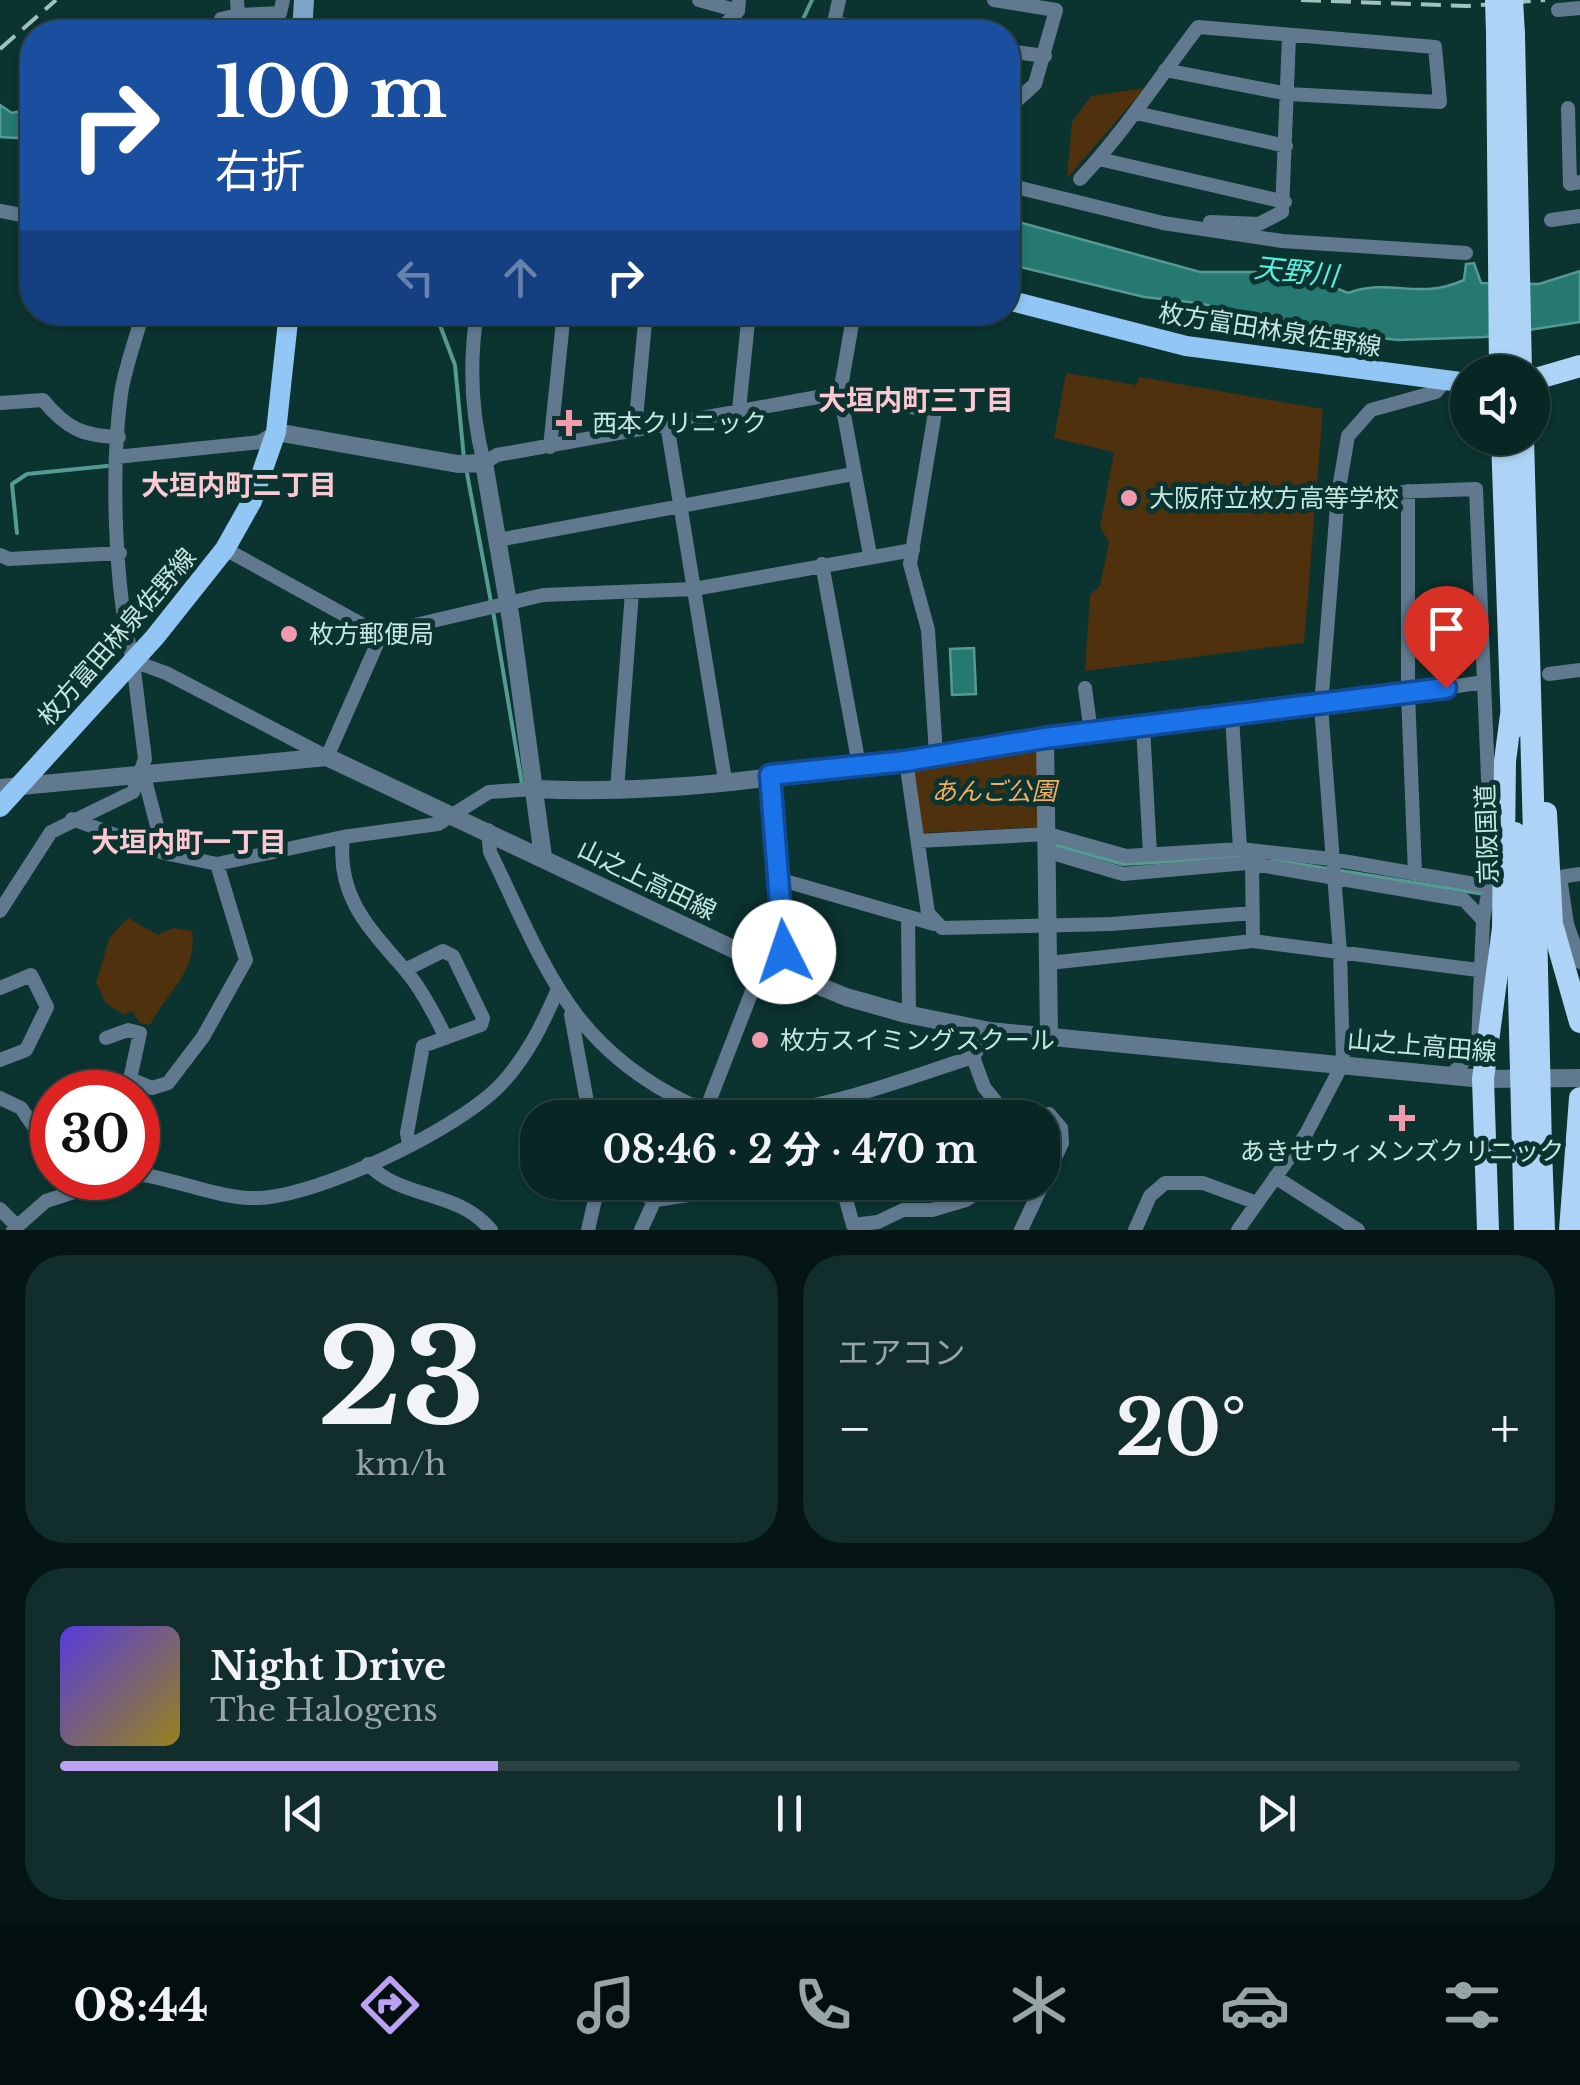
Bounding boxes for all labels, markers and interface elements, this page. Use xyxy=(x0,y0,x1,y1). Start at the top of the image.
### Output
text: 100 m xyxy=(215,49,447,136)
icon: right xyxy=(50,60,180,190)
text: 右折 xyxy=(215,143,305,199)
icon: left xyxy=(388,250,443,305)
icon: ahead xyxy=(493,250,548,305)
icon: right xyxy=(598,250,653,305)
water label: 天野川 xyxy=(1252,250,1343,294)
street label: 枚方富田林泉佐野線 xyxy=(1156,297,1384,363)
map controls xyxy=(1450,355,1550,455)
button: sound xyxy=(1450,355,1550,455)
district label: 大垣内町三丁目 xyxy=(818,383,1014,418)
place label: 西本クリニック xyxy=(592,408,767,439)
marker: 西本クリニック xyxy=(556,410,582,436)
district label: 大垣内町二丁目 xyxy=(141,468,337,503)
place label: 大阪府立枚方高等学校 xyxy=(1149,483,1399,514)
marker: 大阪府立枚方高等学校 xyxy=(1118,487,1140,509)
street label: 枚方富田林泉佐野線 xyxy=(31,542,203,732)
pin xyxy=(1404,586,1489,689)
icon: arrive xyxy=(1419,601,1474,656)
place label: 枚方郵便局 xyxy=(309,619,434,650)
marker: 枚方郵便局 xyxy=(278,623,300,645)
park label: あんご公園 xyxy=(931,776,1059,807)
street label: 京阪国道 xyxy=(1470,783,1504,885)
district label: 大垣内町一丁目 xyxy=(91,825,287,860)
street label: 山之上高田線 xyxy=(573,833,721,927)
position arrow xyxy=(732,900,836,1004)
street label: 山之上高田線 xyxy=(1346,1024,1498,1068)
place label: 枚方スイミングスクール xyxy=(780,1025,1055,1056)
marker: 枚方スイミングスクール xyxy=(749,1029,771,1051)
speed limit sign: 30 xyxy=(30,1070,160,1200)
marker: あきせウィメンズクリニック xyxy=(1389,1105,1415,1131)
text: 08:46 · 2 分 · 470 m xyxy=(603,1126,977,1173)
place label: あきせウィメンズクリニック xyxy=(1240,1136,1564,1167)
text: 23 xyxy=(318,1298,485,1459)
text: エアコン xyxy=(838,1333,966,1373)
text: 20° xyxy=(1116,1382,1246,1475)
text: − xyxy=(838,1395,872,1463)
text: + xyxy=(1490,1395,1520,1463)
text: km/h xyxy=(356,1444,447,1484)
text: Night Drive xyxy=(210,1643,446,1690)
text: The Halogens xyxy=(210,1690,438,1730)
icon: previous xyxy=(276,1786,331,1841)
icon: pause xyxy=(762,1786,817,1841)
icon: next xyxy=(1249,1786,1304,1841)
icon: directions xyxy=(355,1970,425,2040)
icon: music xyxy=(571,1970,641,2040)
icon: phone xyxy=(788,1970,858,2040)
icon: climate xyxy=(1004,1970,1074,2040)
icon: car xyxy=(1220,1970,1290,2040)
icon: filters xyxy=(1437,1970,1507,2040)
text: 08:44 xyxy=(73,1977,208,2033)

